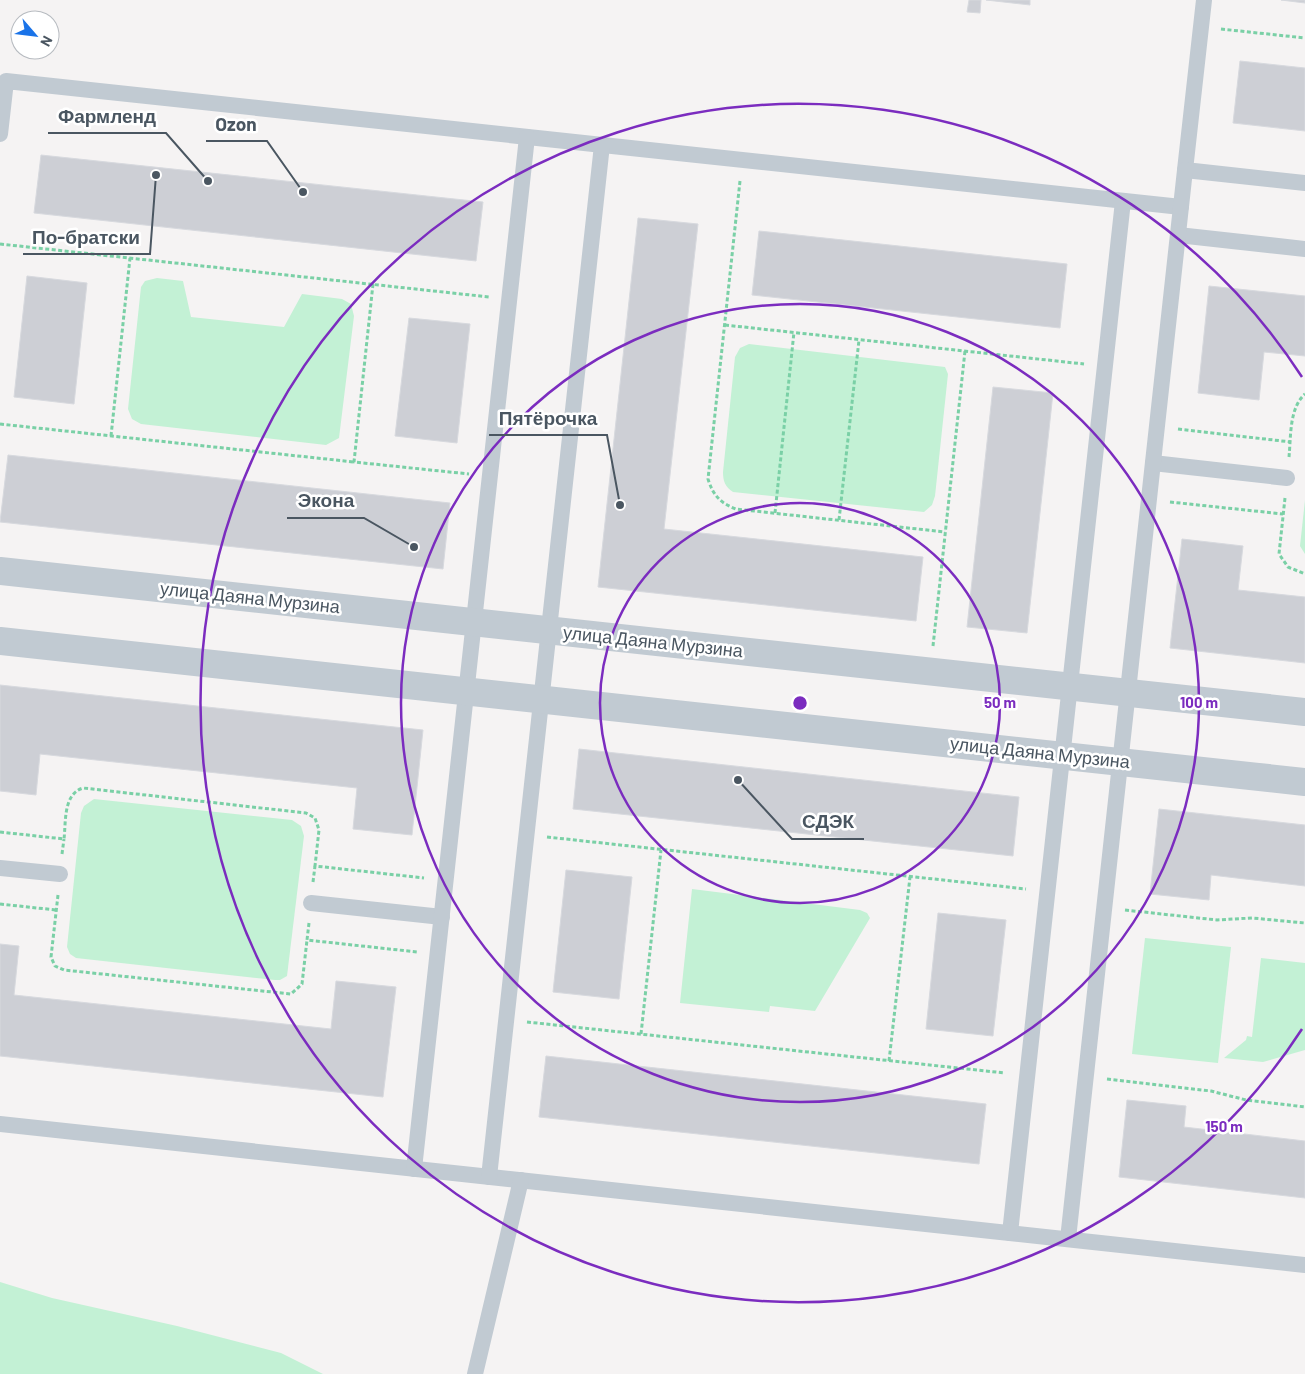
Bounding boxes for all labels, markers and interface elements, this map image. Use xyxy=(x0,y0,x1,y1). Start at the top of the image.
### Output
north arrow xyxy=(10,10,60,60)
text: N xyxy=(37,33,57,49)
callout: Фармленд xyxy=(48,99,166,133)
text: Фармленд xyxy=(58,104,156,127)
callout: Ozon xyxy=(206,107,267,141)
text: Ozon xyxy=(215,112,257,135)
callout: По-братски xyxy=(23,220,150,254)
text: По-братски xyxy=(32,225,140,248)
callout: Пятёрочка xyxy=(489,401,607,435)
text: Пятёрочка xyxy=(499,406,598,429)
callout: Экона xyxy=(287,484,364,518)
text: Экона xyxy=(298,488,355,511)
street label: улица Даяна Мурзина xyxy=(159,577,342,617)
street label: улица Даяна Мурзина xyxy=(562,621,745,661)
text: 50 m xyxy=(984,693,1016,711)
text: 100 m xyxy=(1180,693,1218,711)
centre of rings xyxy=(791,694,809,712)
street label: улица Даяна Мурзина xyxy=(949,732,1132,772)
callout: СДЭК xyxy=(792,805,864,839)
text: СДЭК xyxy=(802,809,854,832)
text: 150 m xyxy=(1205,1117,1243,1135)

